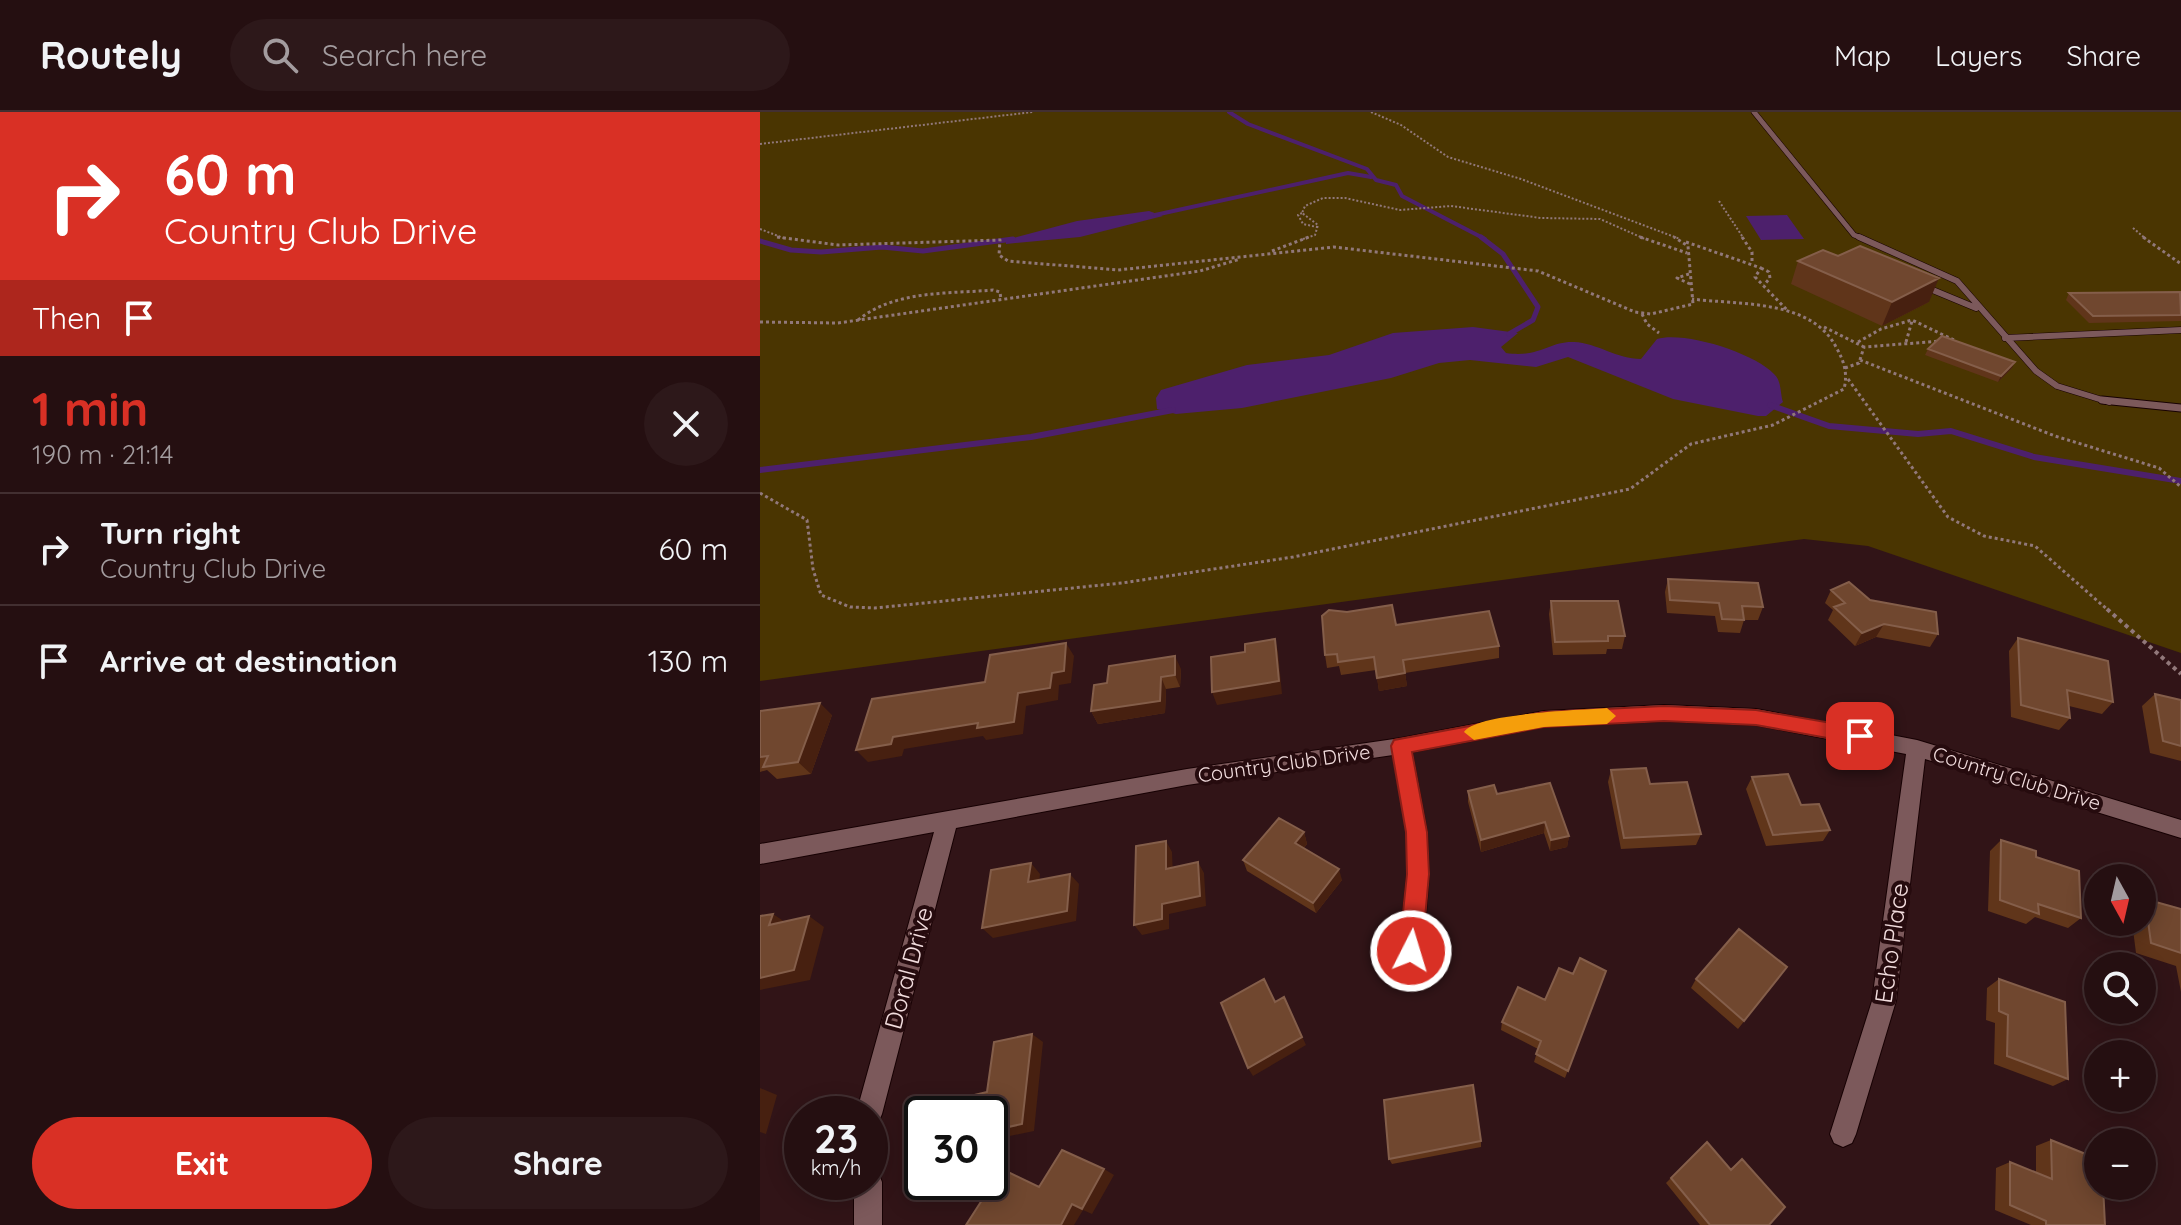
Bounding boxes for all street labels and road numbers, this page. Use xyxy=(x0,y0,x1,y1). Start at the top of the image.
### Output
street label: Country Club Drive xyxy=(1196,739,1372,787)
street label: Country Club Drive xyxy=(1930,741,2104,815)
street label: Echo Place xyxy=(1868,881,1914,1005)
street label: Doral Drive xyxy=(877,904,939,1032)

